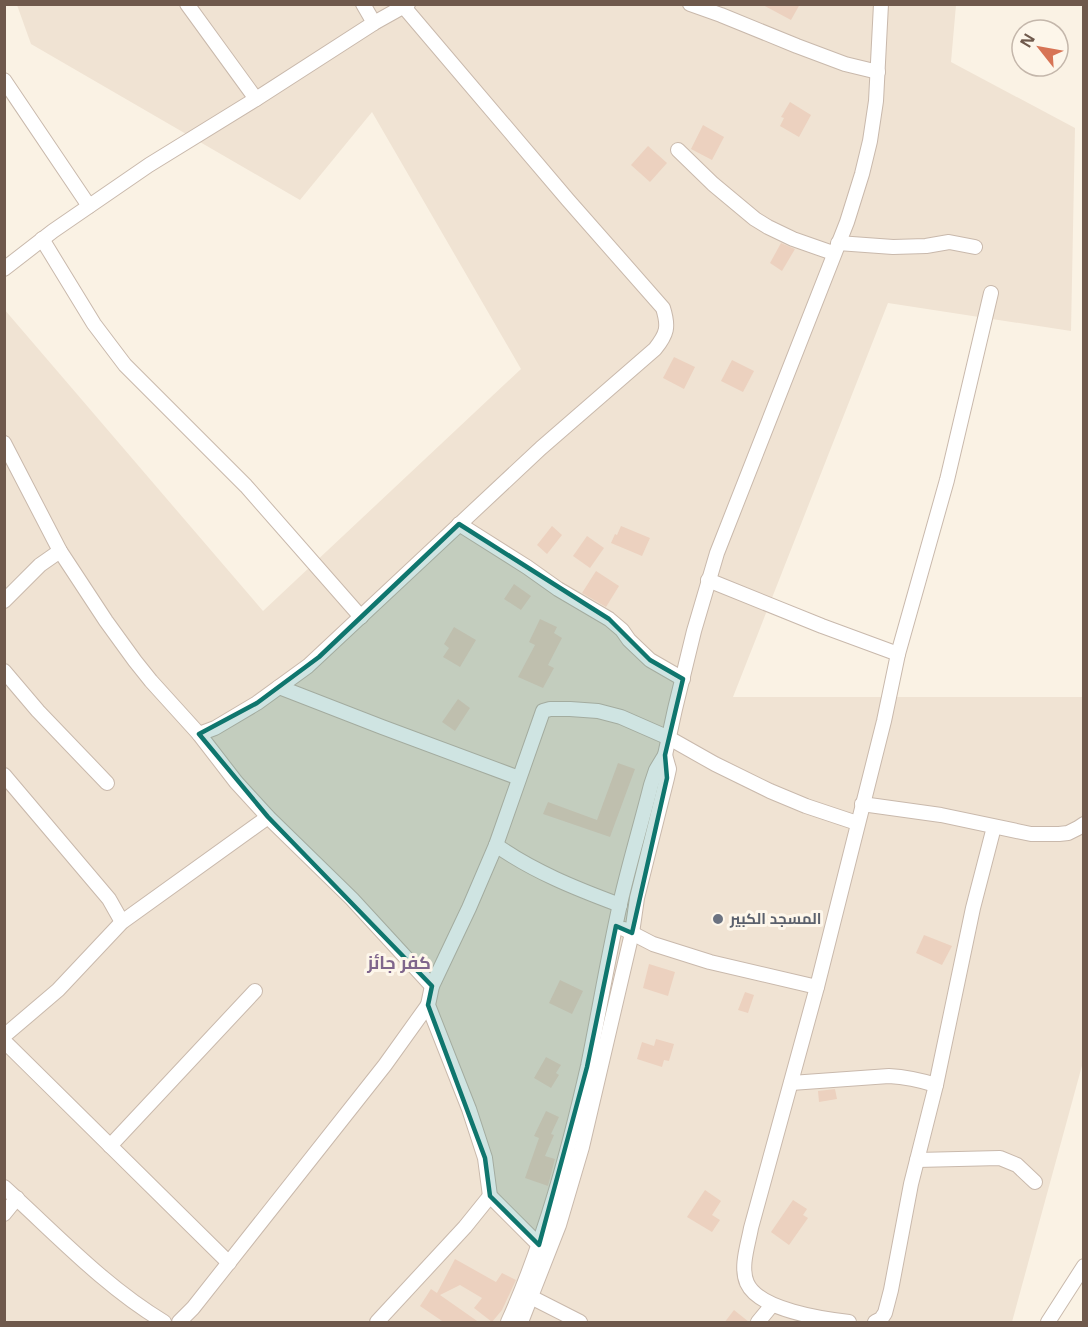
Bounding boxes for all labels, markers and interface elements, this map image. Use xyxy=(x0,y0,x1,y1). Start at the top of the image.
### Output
north arrow xyxy=(1010,18,1070,78)
text: N xyxy=(1014,29,1040,52)
place label: المسجد الكبير xyxy=(729,908,822,928)
marker: المسجد الكبير xyxy=(711,912,725,926)
district label: كفر جائز xyxy=(366,950,431,974)

